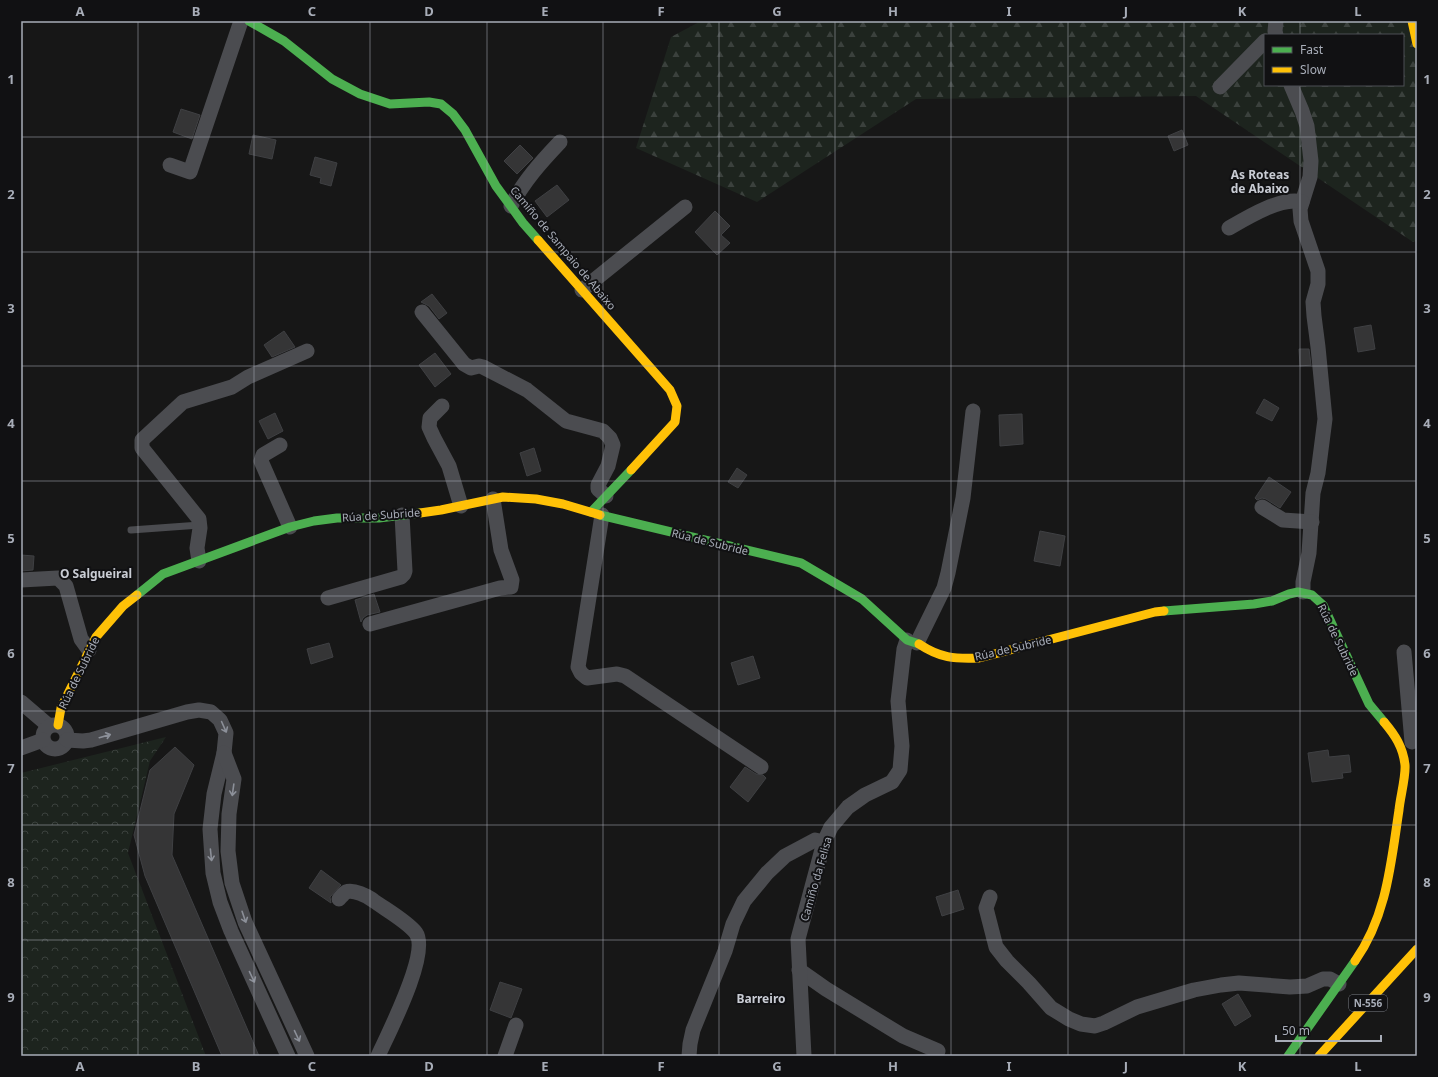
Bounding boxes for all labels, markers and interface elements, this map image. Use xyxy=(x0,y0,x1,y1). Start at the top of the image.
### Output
text: A xyxy=(76,2,85,20)
text: B xyxy=(192,2,200,20)
text: C xyxy=(308,2,316,20)
text: D xyxy=(424,2,434,20)
text: E xyxy=(541,2,549,20)
text: F xyxy=(657,2,665,20)
text: G xyxy=(772,2,782,20)
text: H xyxy=(888,2,898,20)
text: I xyxy=(1006,2,1012,20)
text: J xyxy=(1123,2,1128,20)
text: K xyxy=(1238,2,1247,20)
text: L xyxy=(1354,2,1362,20)
legend xyxy=(1264,34,1404,86)
text: Fast xyxy=(1300,41,1324,58)
text: Slow xyxy=(1300,61,1327,78)
text: 1 xyxy=(7,70,15,88)
text: 1 xyxy=(1423,70,1431,88)
district label: As Roteas de Abaixo xyxy=(1231,166,1289,197)
street label: Camiño de Sampaio de Abaixo xyxy=(507,183,620,313)
text: 2 xyxy=(7,185,15,203)
text: 2 xyxy=(1423,185,1431,203)
text: 3 xyxy=(7,299,15,317)
text: 3 xyxy=(1423,299,1431,317)
text: 4 xyxy=(7,414,15,432)
text: 4 xyxy=(1423,414,1431,432)
street label: Rúa de Subride xyxy=(341,504,421,525)
street label: Rúa de Subride xyxy=(670,525,750,558)
text: 5 xyxy=(7,529,15,547)
text: 5 xyxy=(1423,529,1431,547)
district label: O Salgueiral xyxy=(60,565,132,582)
street label: Rúa de Subride xyxy=(1315,601,1362,678)
street label: Rúa de Subride xyxy=(973,631,1053,664)
street label: Rúa de Subride xyxy=(55,634,102,711)
text: 6 xyxy=(7,644,15,662)
text: 6 xyxy=(1423,644,1431,662)
one-way arrow xyxy=(220,721,228,733)
one-way arrow xyxy=(98,732,111,739)
text: 7 xyxy=(7,759,15,777)
text: 7 xyxy=(1423,759,1431,777)
one-way arrow xyxy=(229,783,237,796)
street label: Camiño da Felisa xyxy=(796,835,835,923)
one-way arrow xyxy=(207,848,215,861)
text: 8 xyxy=(7,873,15,891)
text: 8 xyxy=(1423,873,1431,891)
one-way arrow xyxy=(240,911,248,923)
one-way arrow xyxy=(249,971,256,983)
text: 9 xyxy=(7,988,15,1006)
text: 9 xyxy=(1423,988,1431,1006)
district label: Barreiro xyxy=(736,990,786,1007)
road number: N-556 xyxy=(1349,995,1387,1011)
scale bar xyxy=(1276,1017,1381,1043)
text: 50 m xyxy=(1282,1022,1310,1039)
one-way arrow xyxy=(294,1029,301,1041)
text: A xyxy=(76,1057,85,1075)
text: B xyxy=(192,1057,200,1075)
text: C xyxy=(308,1057,316,1075)
text: D xyxy=(424,1057,434,1075)
text: E xyxy=(541,1057,549,1075)
text: F xyxy=(657,1057,665,1075)
text: G xyxy=(772,1057,782,1075)
text: H xyxy=(888,1057,898,1075)
text: I xyxy=(1006,1057,1012,1075)
text: J xyxy=(1123,1057,1128,1075)
text: K xyxy=(1238,1057,1247,1075)
text: L xyxy=(1354,1057,1362,1075)

